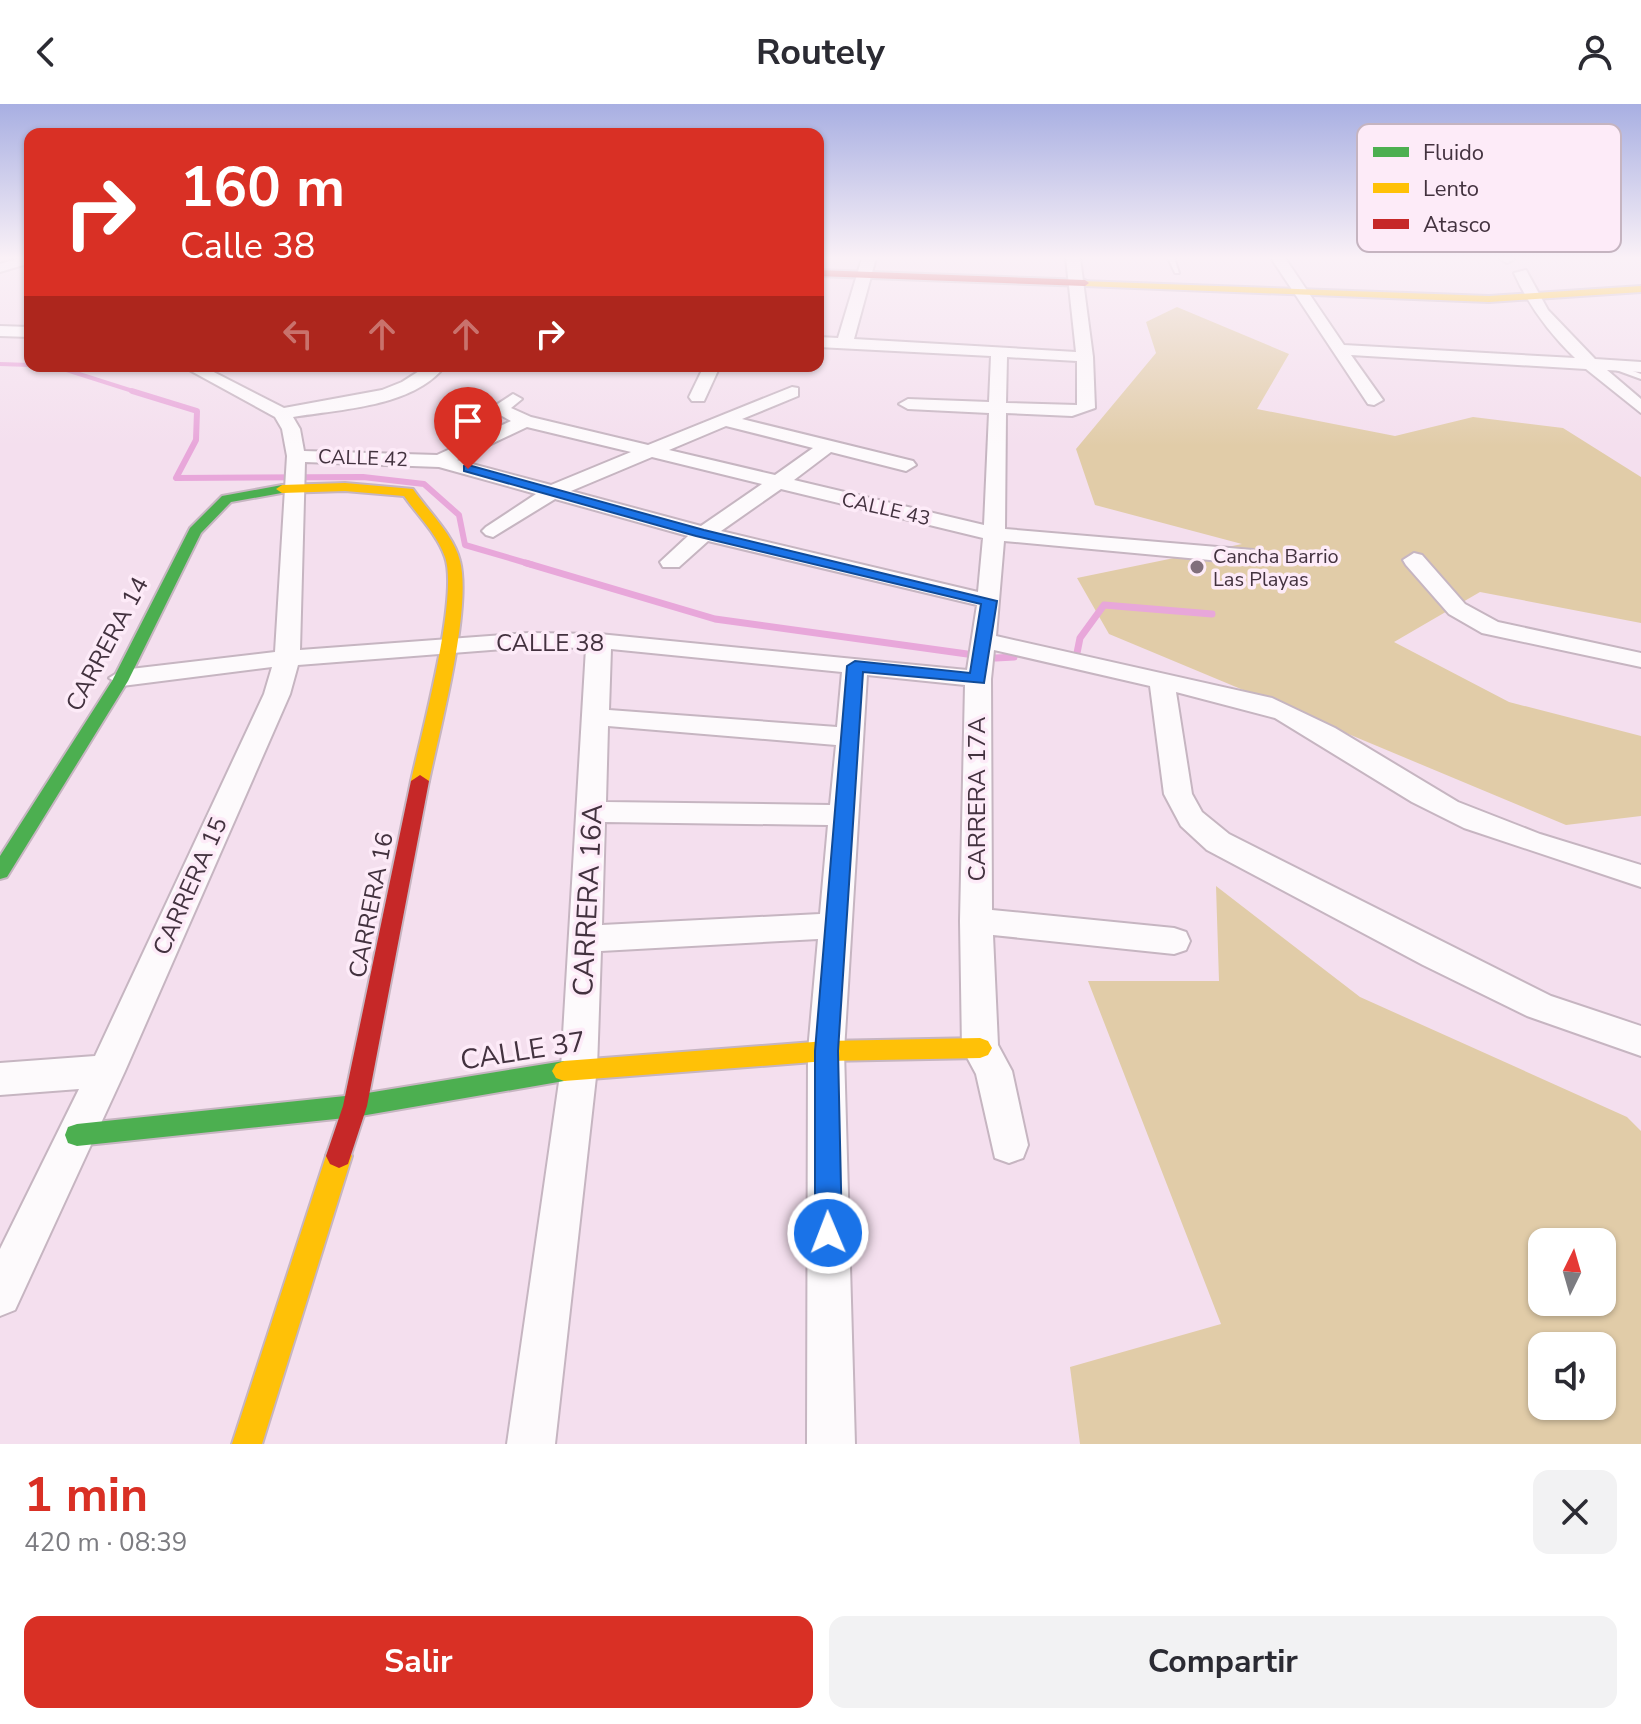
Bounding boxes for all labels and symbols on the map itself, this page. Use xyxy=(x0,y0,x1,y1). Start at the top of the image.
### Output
legend xyxy=(1357,124,1621,252)
text: Fluido xyxy=(1423,138,1484,168)
text: Lento xyxy=(1423,174,1479,204)
text: Atasco xyxy=(1423,210,1491,240)
pin xyxy=(434,387,502,469)
street label: CALLE 42 xyxy=(317,443,409,473)
street label: CALLE 43 xyxy=(839,486,933,532)
place label: Cancha Barrio Las Playas xyxy=(1213,543,1339,593)
marker: Cancha Barrio Las Playas xyxy=(1188,558,1206,576)
street label: CARRERA 14 xyxy=(58,571,156,717)
street label: CALLE 38 xyxy=(496,627,604,659)
street label: CARRERA 17A xyxy=(961,716,993,882)
street label: CARRERA 16A xyxy=(564,803,612,997)
street label: CARRERA 15 xyxy=(145,812,235,960)
street label: CARRERA 16 xyxy=(341,830,401,980)
street label: CALLE 37 xyxy=(458,1022,588,1080)
position arrow xyxy=(786,1191,870,1275)
north arrow xyxy=(1528,1228,1616,1316)

